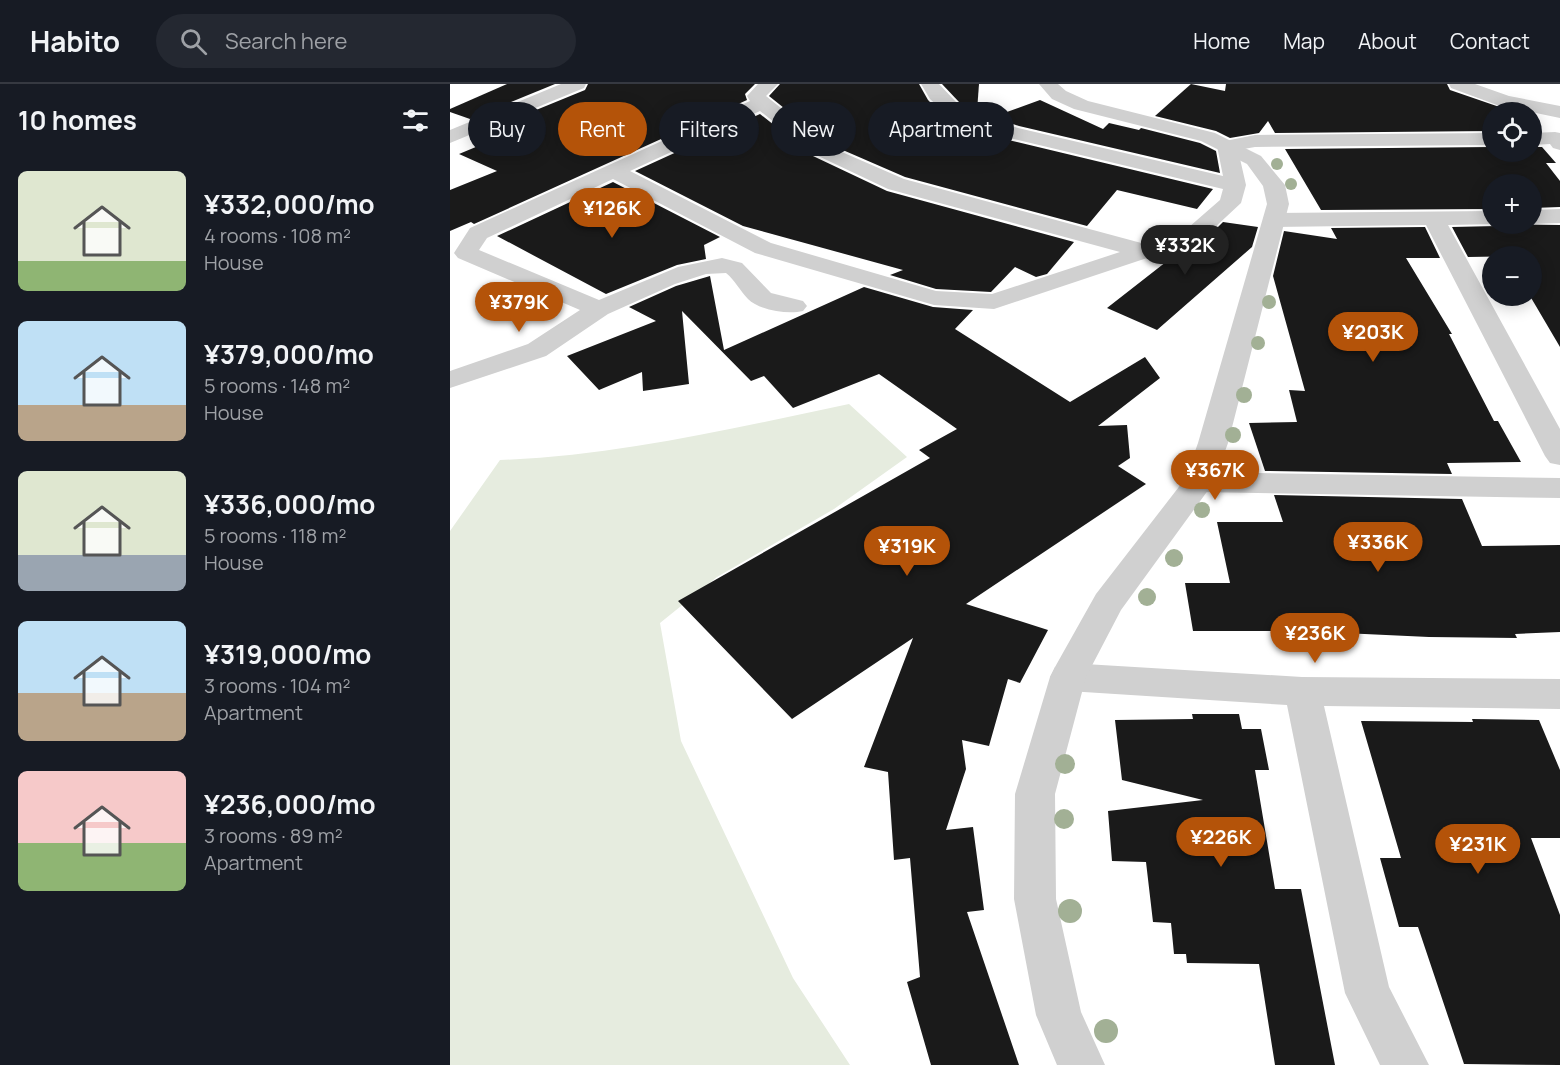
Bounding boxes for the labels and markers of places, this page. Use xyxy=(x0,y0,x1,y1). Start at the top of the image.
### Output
pin: ¥126K xyxy=(570,188,654,239)
pin: ¥332K xyxy=(1143,225,1227,276)
pin: ¥379K xyxy=(477,282,561,333)
pin: ¥203K xyxy=(1331,312,1415,363)
pin: ¥367K xyxy=(1173,450,1257,501)
pin: ¥336K xyxy=(1336,522,1420,573)
pin: ¥319K xyxy=(865,526,949,577)
pin: ¥236K xyxy=(1273,613,1357,664)
pin: ¥226K xyxy=(1179,817,1263,868)
pin: ¥231K xyxy=(1436,824,1520,875)

